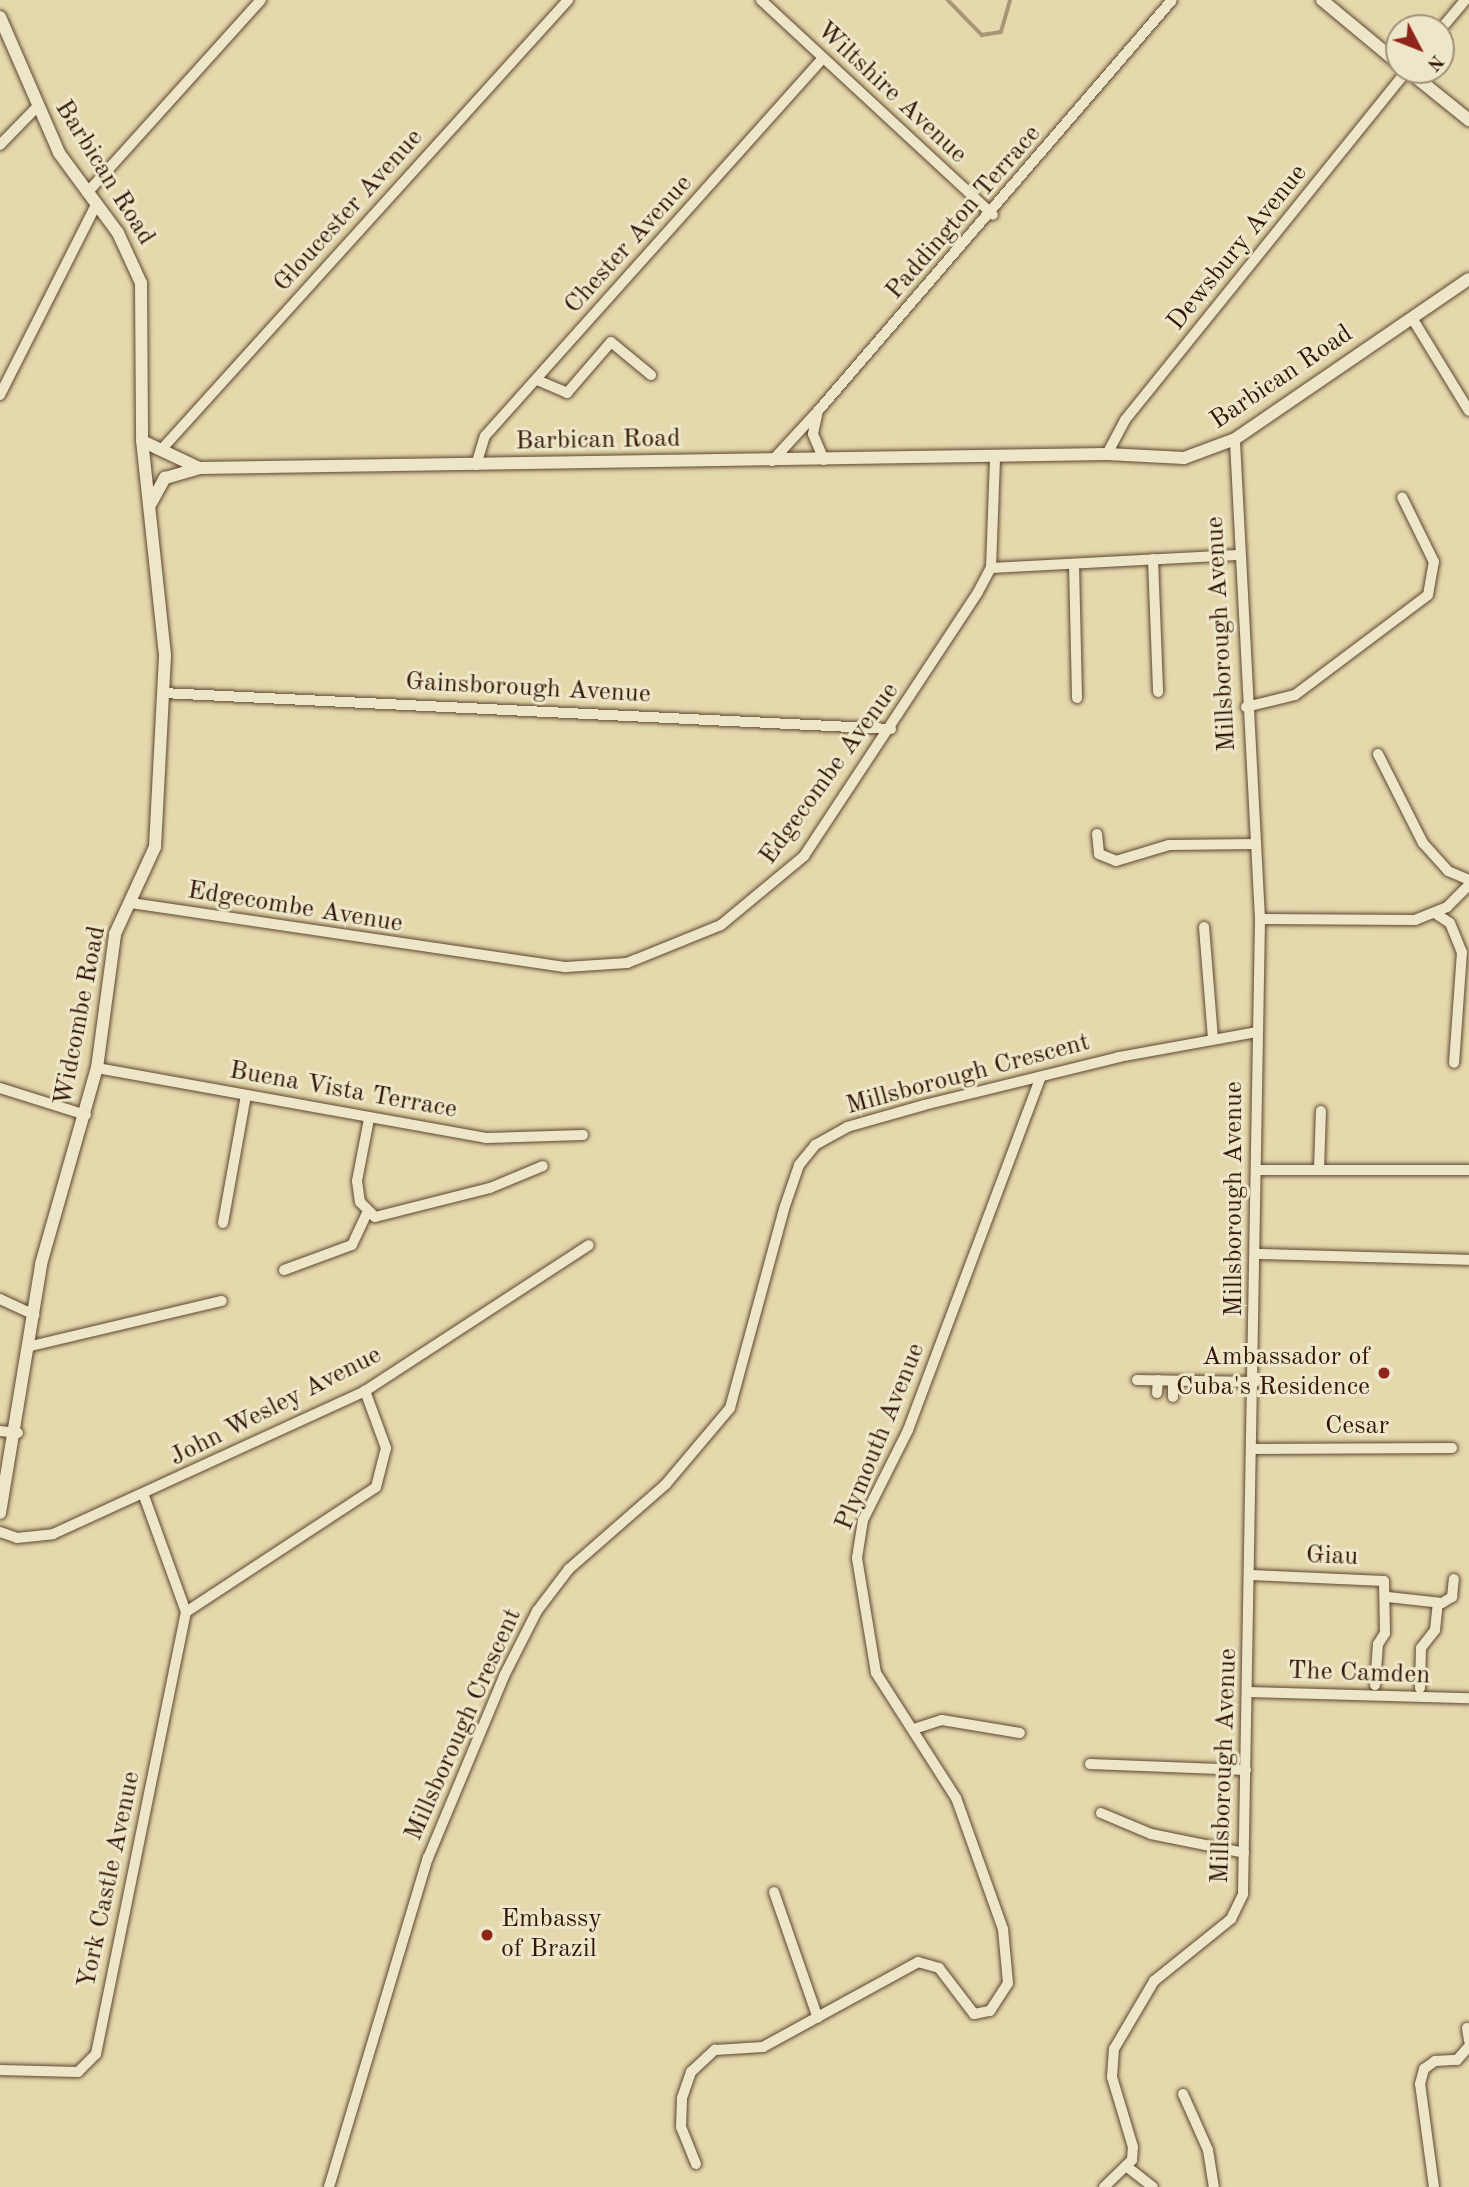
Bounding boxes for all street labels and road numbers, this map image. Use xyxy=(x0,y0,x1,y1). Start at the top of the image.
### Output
street label: Wiltshire Avenue xyxy=(809,15,973,171)
street label: Barbican Road xyxy=(47,95,161,251)
street label: Paddington Terrace xyxy=(880,119,1048,307)
street label: Gloucester Avenue xyxy=(268,123,430,299)
street label: Dewsbury Avenue xyxy=(1161,158,1315,338)
street label: Chester Avenue xyxy=(558,169,700,321)
street label: Barbican Road xyxy=(1205,319,1359,437)
street label: Barbican Road xyxy=(515,424,681,458)
street label: Millsborough Avenue xyxy=(1200,515,1244,753)
street label: Gainsborough Avenue xyxy=(405,667,651,711)
street label: Edgecombe Avenue xyxy=(753,677,907,871)
street label: Edgecombe Avenue xyxy=(185,876,405,940)
street label: Widcombe Road xyxy=(48,923,114,1109)
street label: Millsborough Crescent xyxy=(843,1027,1093,1123)
street label: Buena Vista Terrace xyxy=(227,1056,459,1126)
street label: Millsborough Avenue xyxy=(1219,1081,1251,1317)
street label: Plymouth Avenue xyxy=(829,1339,933,1535)
street label: John Wesley Avenue xyxy=(165,1340,387,1474)
street label: Cesar xyxy=(1325,1411,1389,1443)
street label: Giau xyxy=(1305,1540,1359,1574)
street label: Millsborough Crescent xyxy=(399,1604,529,1846)
street label: Millsborough Avenue xyxy=(1205,1648,1245,1884)
street label: The Camden xyxy=(1287,1656,1431,1692)
street label: York Castle Avenue xyxy=(72,1769,148,1991)

